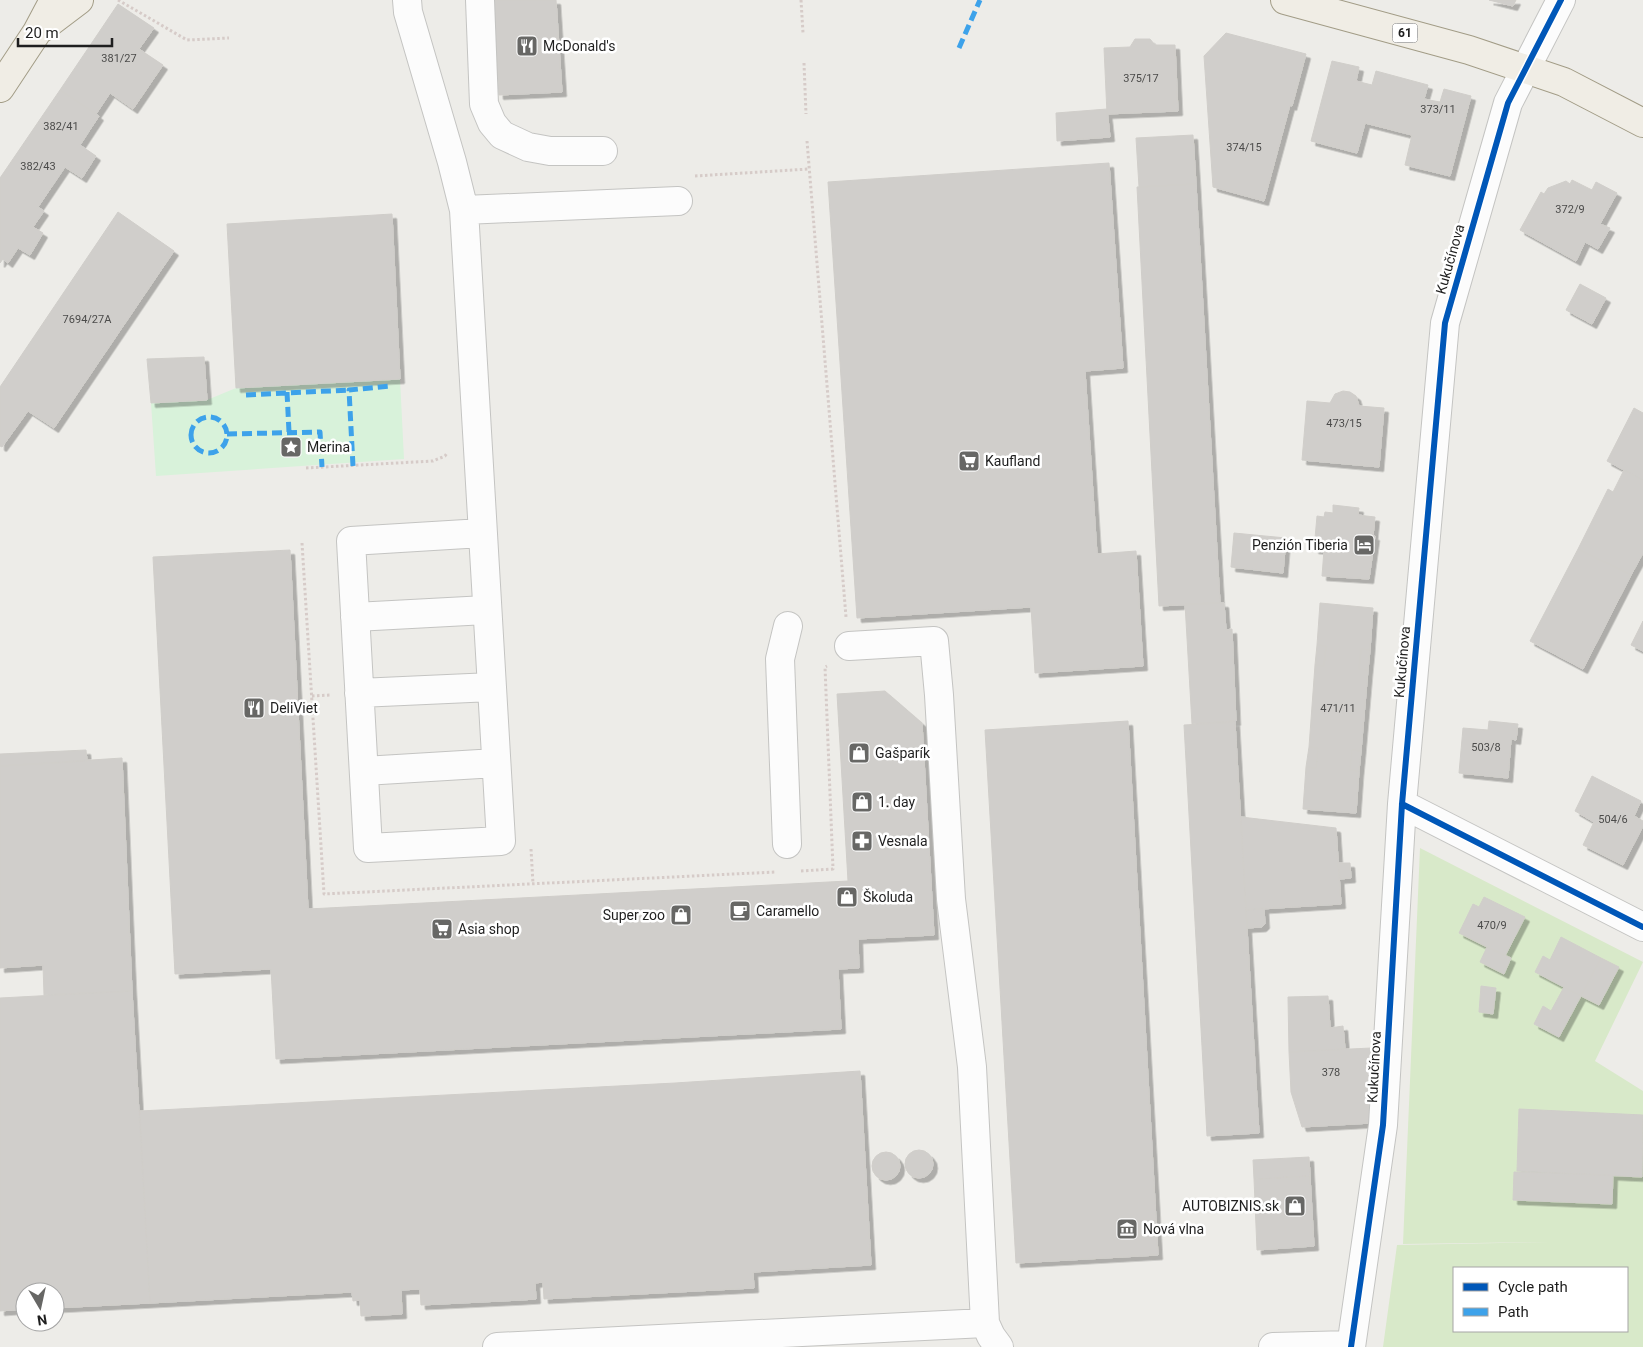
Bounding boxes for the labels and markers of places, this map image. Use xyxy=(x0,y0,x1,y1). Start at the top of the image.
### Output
restaurant icon: McDonald's xyxy=(515,34,539,58)
place label: McDonald's xyxy=(543,38,616,54)
place icon: Merina xyxy=(279,435,303,459)
place label: Merina xyxy=(307,439,350,455)
supermarket icon: Kaufland xyxy=(957,449,981,473)
place label: Kaufland xyxy=(985,453,1040,469)
hotel icon: Penzión Tiberia xyxy=(1352,533,1376,557)
place label: Penzión Tiberia xyxy=(1252,537,1348,553)
restaurant icon: DeliViet xyxy=(242,696,266,720)
place label: DeliViet xyxy=(270,700,318,716)
shop icon: Gašparík xyxy=(847,741,871,765)
place label: Gašparík xyxy=(875,745,931,761)
shop icon: 1. day xyxy=(850,790,874,814)
place label: 1. day xyxy=(878,794,915,810)
pharmacy icon: Vesnala xyxy=(850,829,874,853)
place label: Vesnala xyxy=(878,833,928,849)
shop icon: Školuda xyxy=(835,885,859,909)
place label: Školuda xyxy=(863,888,913,905)
cafe icon: Caramello xyxy=(728,899,752,923)
shop icon: Super zoo xyxy=(669,903,693,927)
place label: Caramello xyxy=(756,903,819,919)
place label: Super zoo xyxy=(603,907,665,923)
supermarket icon: Asia shop xyxy=(430,917,454,941)
place label: Asia shop xyxy=(458,921,520,937)
shop icon: AUTOBIZNIS.sk xyxy=(1283,1194,1307,1218)
place label: AUTOBIZNIS.sk xyxy=(1182,1198,1280,1214)
museum icon: Nová vlna xyxy=(1115,1217,1139,1241)
place label: Nová vlna xyxy=(1143,1221,1204,1237)

